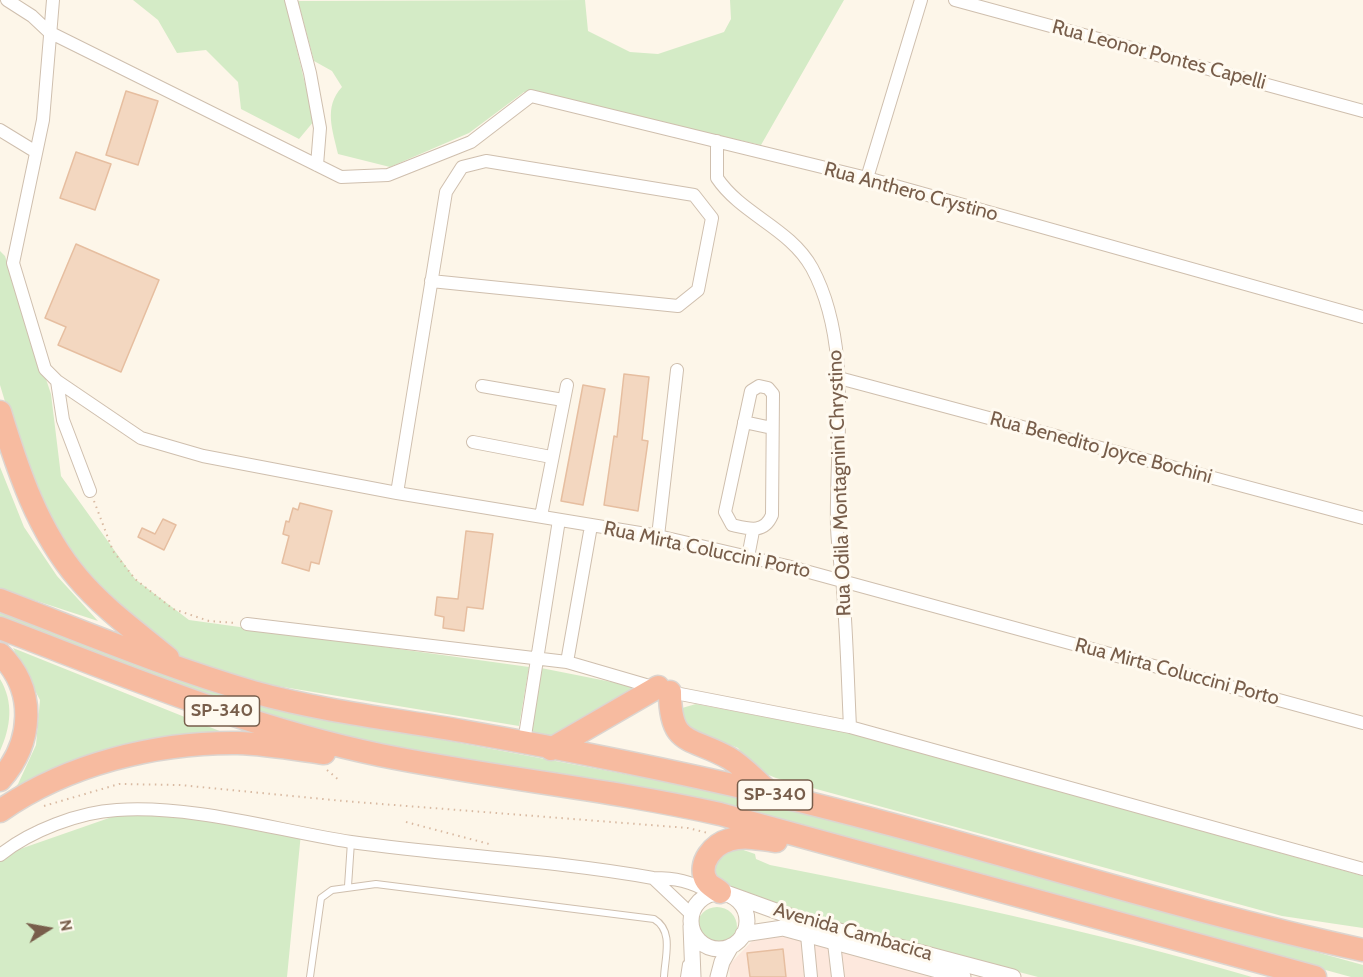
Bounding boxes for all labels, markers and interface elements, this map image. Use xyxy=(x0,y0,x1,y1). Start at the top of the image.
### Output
street label: Rua Leonor Pontes Capelli xyxy=(1049,15,1269,95)
street label: Rua Anthero Crystino xyxy=(821,157,1001,227)
street label: Rua Odila Montagnini Chrystino xyxy=(823,349,857,617)
street label: Rua Benedito Joyce Bochini xyxy=(987,407,1215,489)
street label: Rua Mirta Coluccini Porto xyxy=(602,516,812,584)
street label: Rua Mirta Coluccini Porto xyxy=(1072,633,1282,711)
road number: SP-340 xyxy=(184,696,260,726)
road number: SP-340 xyxy=(738,780,812,810)
street label: Avenida Cambacica xyxy=(771,898,935,966)
north arrow xyxy=(18,899,78,959)
text: N xyxy=(56,918,77,933)

